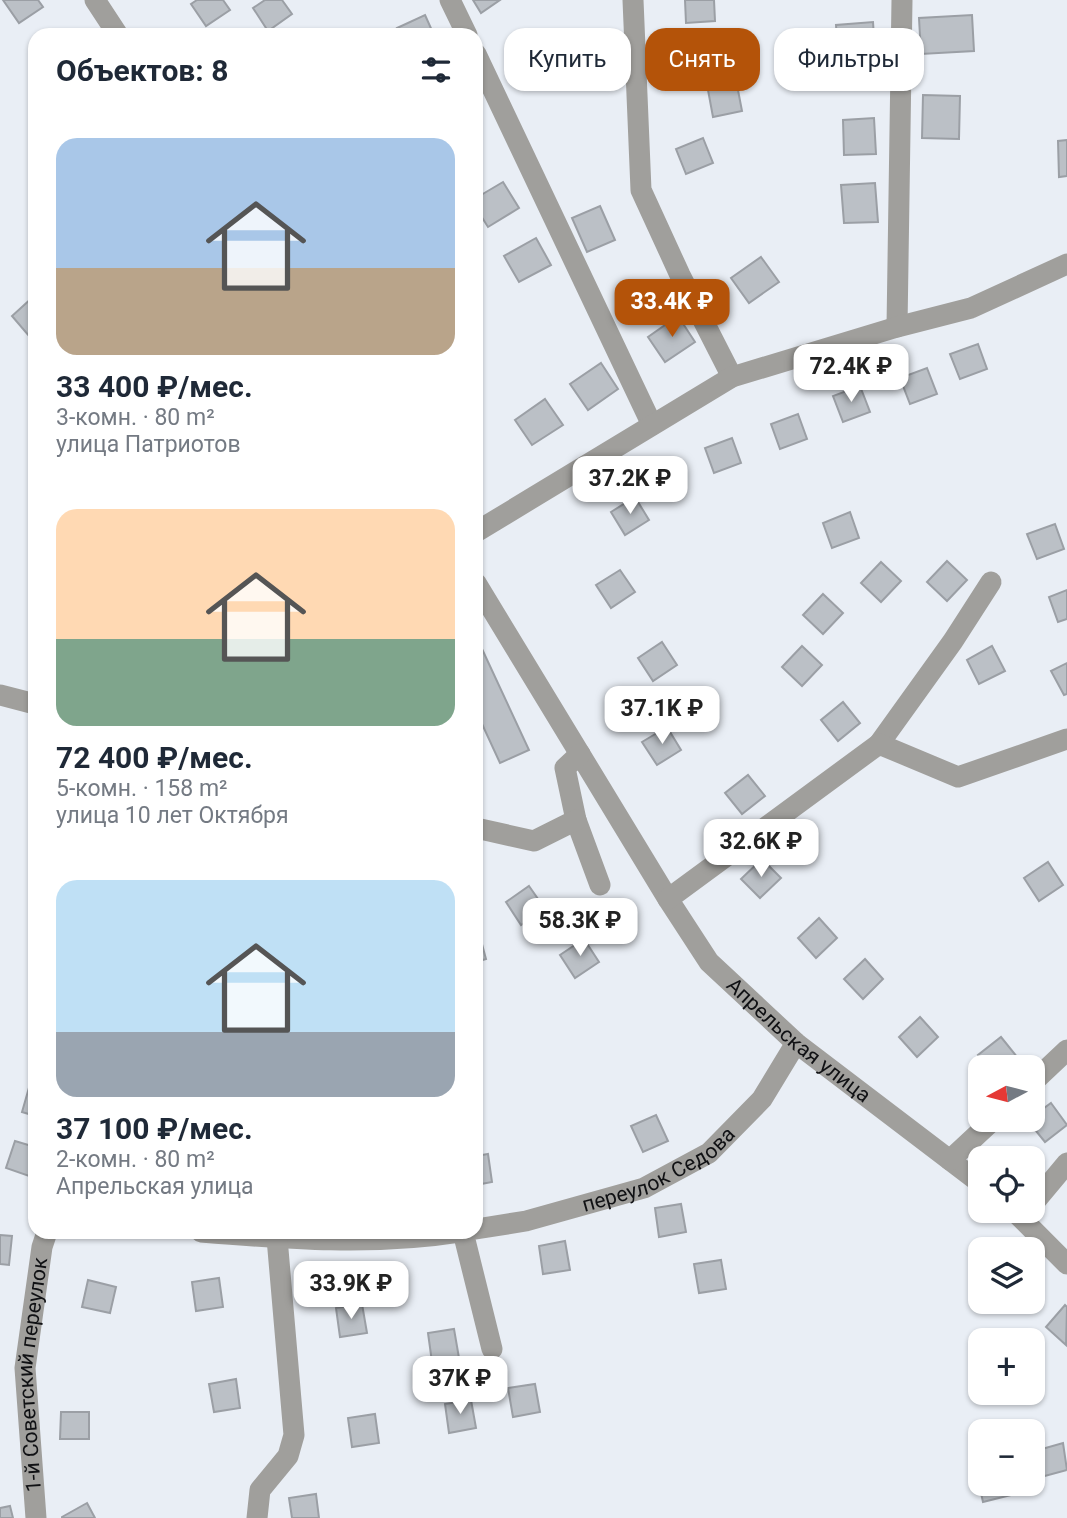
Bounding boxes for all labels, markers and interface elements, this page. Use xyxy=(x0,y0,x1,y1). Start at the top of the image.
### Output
chip: Купить xyxy=(504,28,631,91)
chip: Снять xyxy=(645,28,760,91)
chip: Фильтры xyxy=(774,28,924,91)
icon: filters xyxy=(417,51,455,89)
text: Объектов: 8 xyxy=(56,53,228,88)
icon: home xyxy=(193,183,319,309)
pin: 33.4K ₽ xyxy=(607,280,737,339)
text: 33.4K ₽ xyxy=(631,288,713,315)
pin: 72.4K ₽ xyxy=(786,344,916,404)
text: 72.4K ₽ xyxy=(810,353,892,380)
text: 33 400 ₽/мес. xyxy=(56,369,253,404)
text: 3-комн. · 80 m² xyxy=(56,404,215,431)
text: улица Патриотов xyxy=(56,431,241,458)
pin: 37.2K ₽ xyxy=(565,456,695,516)
text: 37.2K ₽ xyxy=(589,465,671,492)
icon: home xyxy=(193,554,319,680)
pin: 37.1K ₽ xyxy=(597,686,727,746)
text: 37.1K ₽ xyxy=(621,695,703,722)
text: 72 400 ₽/мес. xyxy=(56,740,253,775)
text: 5-комн. · 158 m² xyxy=(56,775,228,802)
text: улица 10 лет Октября xyxy=(56,802,289,829)
pin: 32.6K ₽ xyxy=(696,820,826,879)
text: 32.6K ₽ xyxy=(720,828,802,855)
pin: 58.3K ₽ xyxy=(515,898,645,958)
text: 58.3K ₽ xyxy=(539,907,621,934)
icon: home xyxy=(193,925,319,1051)
street label: Апрельская улица xyxy=(722,973,875,1107)
north arrow xyxy=(968,1055,1045,1132)
map controls xyxy=(968,1055,1045,1496)
text: 37 100 ₽/мес. xyxy=(56,1111,253,1146)
street label: переулок Седова xyxy=(579,1122,740,1217)
text: 2-комн. · 80 m² xyxy=(56,1146,215,1173)
button: locate xyxy=(968,1146,1045,1223)
text: Апрельская улица xyxy=(56,1173,254,1200)
button: layers xyxy=(968,1237,1045,1314)
street label: 1-й Советский переулок xyxy=(13,1255,52,1493)
pin: 33.9K ₽ xyxy=(286,1262,416,1321)
text: 33.9K ₽ xyxy=(310,1270,392,1297)
button: + xyxy=(968,1328,1045,1405)
pin: 37K ₽ xyxy=(411,1356,509,1416)
text: 37K ₽ xyxy=(429,1365,491,1392)
button: − xyxy=(968,1419,1045,1496)

